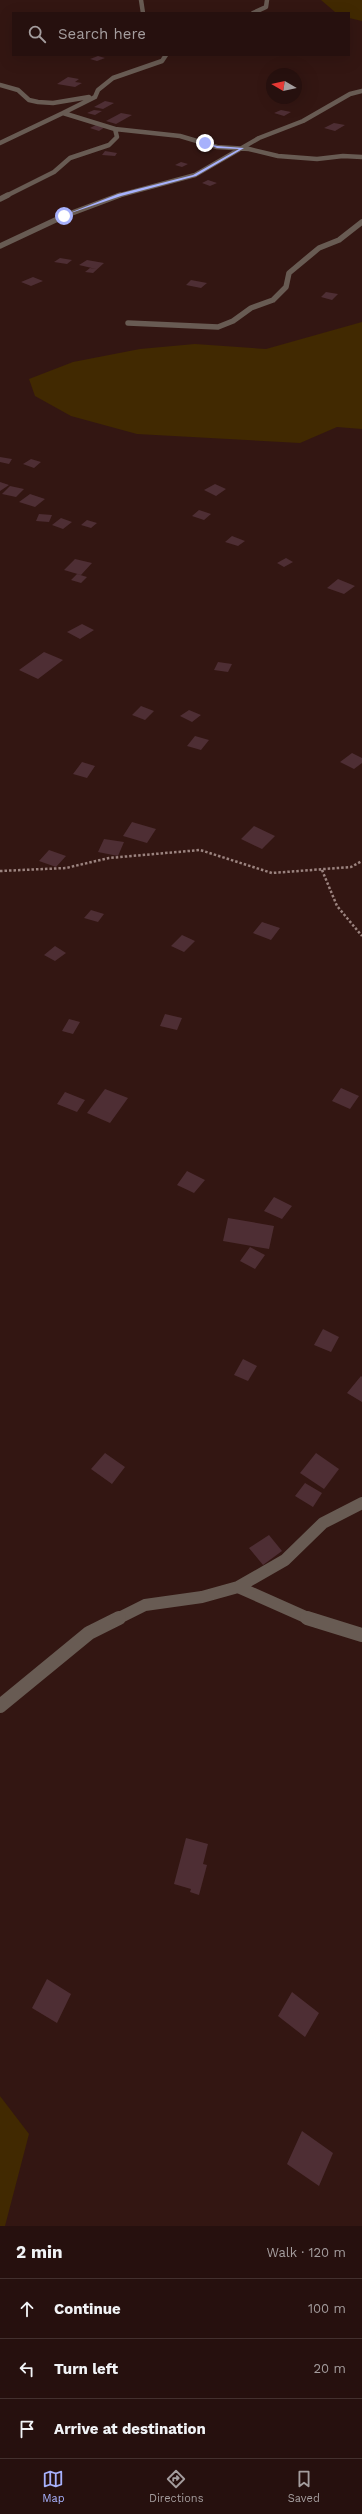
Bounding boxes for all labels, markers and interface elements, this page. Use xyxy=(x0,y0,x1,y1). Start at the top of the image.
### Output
search box xyxy=(12,12,350,56)
icon: search xyxy=(26,23,48,45)
text: Search here xyxy=(58,25,146,43)
north arrow xyxy=(266,68,302,104)
route end xyxy=(196,134,214,152)
route start xyxy=(55,207,73,225)
text: 2 min xyxy=(16,2242,62,2262)
text: Walk · 120 m xyxy=(267,2245,346,2260)
icon: ahead xyxy=(16,2298,38,2320)
text: Continue xyxy=(54,2300,121,2318)
text: 100 m xyxy=(308,2301,346,2316)
icon: left xyxy=(16,2358,38,2380)
text: Turn left xyxy=(54,2360,118,2378)
text: 20 m xyxy=(314,2361,346,2376)
icon: arrive xyxy=(16,2418,38,2440)
text: Arrive at destination xyxy=(54,2420,206,2438)
tab: Map xyxy=(42,2468,65,2505)
tab: Directions xyxy=(149,2468,203,2505)
tab: Saved xyxy=(288,2468,320,2505)

